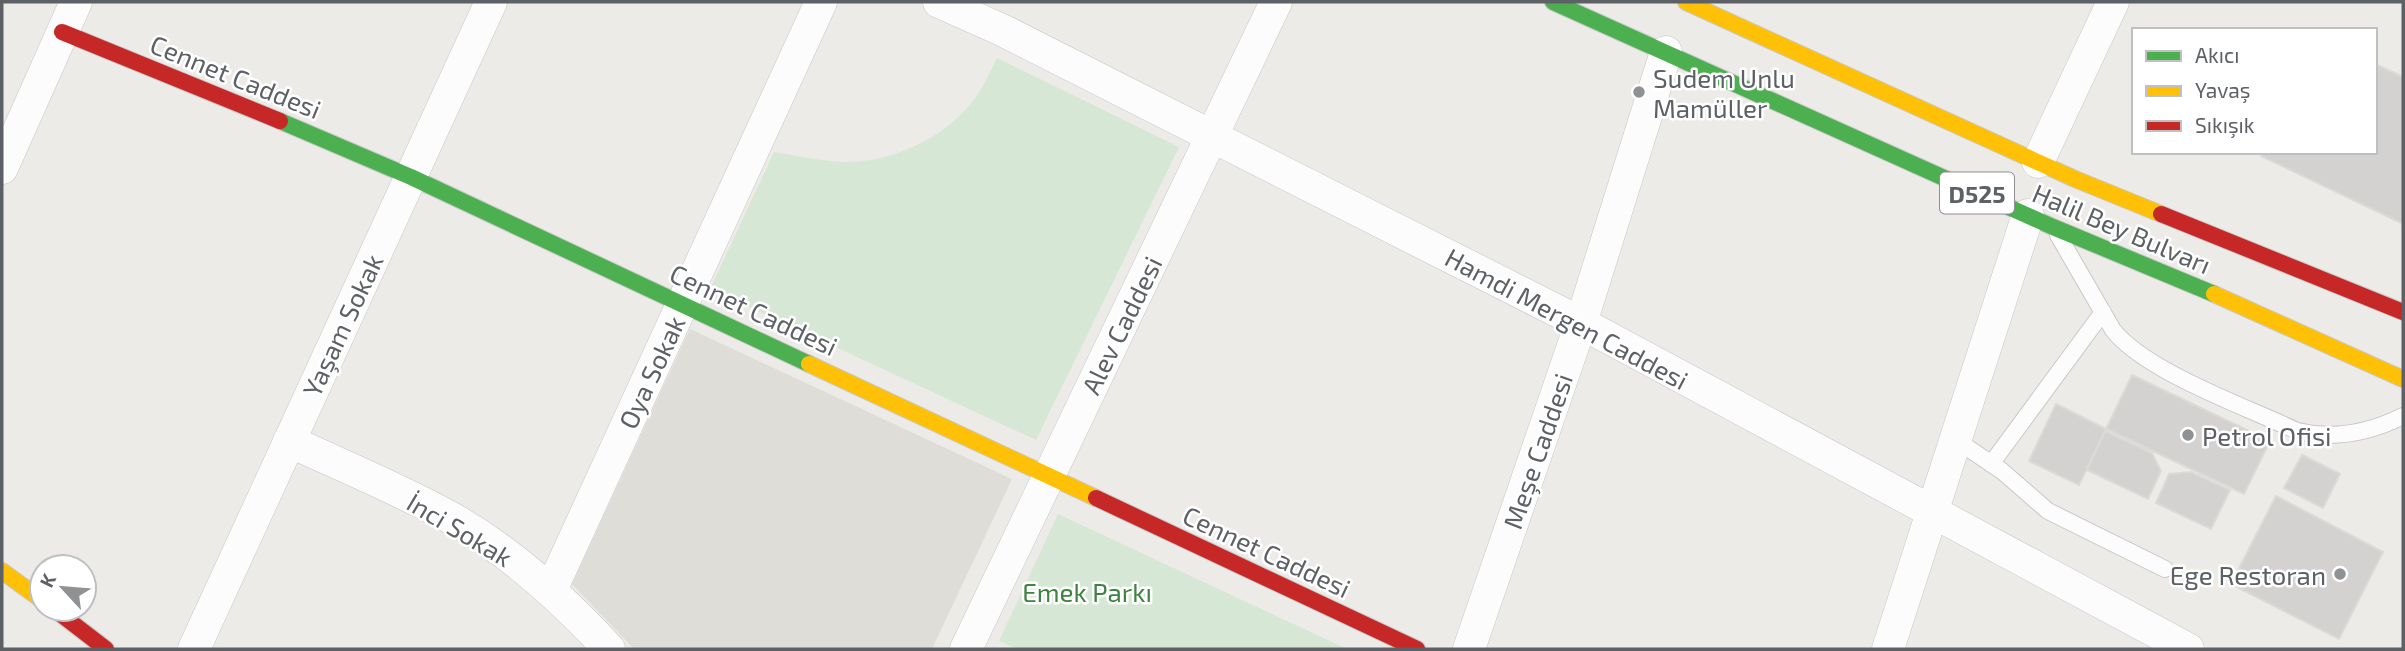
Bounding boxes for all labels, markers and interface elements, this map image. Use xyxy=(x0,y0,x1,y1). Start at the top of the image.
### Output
street label: Cennet Caddesi xyxy=(146,28,326,124)
legend xyxy=(2132,28,2377,154)
text: Akıcı xyxy=(2195,42,2239,67)
place label: Sudem Unlu Mamüller xyxy=(1653,62,1795,123)
text: Yavaş xyxy=(2195,77,2251,104)
marker: Sudem Unlu Mamüller xyxy=(1631,84,1647,100)
text: Sıkışık xyxy=(2195,112,2255,139)
road number: D525 xyxy=(1940,173,2014,214)
street label: Halil Bey Bulvarı xyxy=(2028,176,2216,280)
street label: Hamdi Mergen Caddesi xyxy=(1440,241,1694,395)
street label: Yaşam Sokak xyxy=(295,249,390,402)
street label: Alev Caddesi xyxy=(1074,251,1168,399)
street label: Cennet Caddesi xyxy=(665,257,843,361)
street label: Oya Sokak xyxy=(611,311,691,433)
street label: Meşe Caddesi xyxy=(1496,369,1580,533)
place label: Petrol Ofisi xyxy=(2202,420,2332,451)
marker: Petrol Ofisi xyxy=(2180,427,2196,443)
street label: İnci Sokak xyxy=(402,486,518,572)
street label: Cennet Caddesi xyxy=(1178,499,1356,603)
north arrow xyxy=(28,553,98,623)
place label: Ege Restoran xyxy=(2170,559,2326,590)
marker: Ege Restoran xyxy=(2332,566,2348,582)
text: K xyxy=(34,570,60,591)
park label: Emek Parkı xyxy=(1022,576,1152,607)

